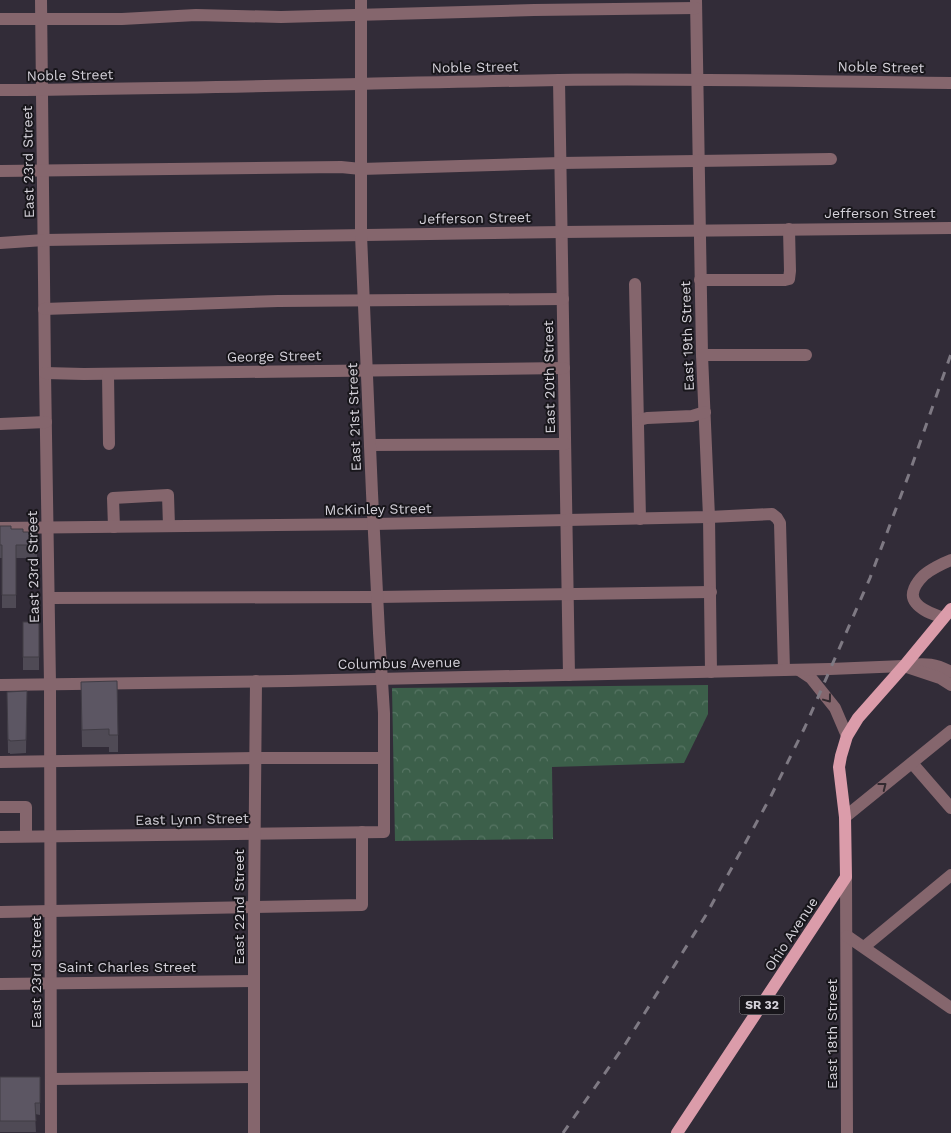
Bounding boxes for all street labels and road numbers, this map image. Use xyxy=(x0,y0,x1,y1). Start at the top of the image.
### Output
street label: Noble Street xyxy=(432,58,519,76)
street label: Noble Street xyxy=(838,58,925,76)
street label: Noble Street xyxy=(27,66,114,84)
street label: East 23rd Street xyxy=(19,106,37,218)
street label: Jefferson Street xyxy=(824,205,936,221)
street label: Jefferson Street xyxy=(419,209,531,227)
street label: East 19th Street xyxy=(677,281,697,391)
street label: East 20th Street xyxy=(540,320,558,434)
street label: George Street xyxy=(227,347,321,365)
street label: East 21st Street xyxy=(344,362,364,472)
street label: McKinley Street xyxy=(324,500,432,518)
street label: East 23rd Street xyxy=(24,511,42,623)
street label: Columbus Avenue xyxy=(337,654,461,672)
street label: East Lynn Street xyxy=(135,810,249,828)
street label: East 22nd Street xyxy=(231,849,247,965)
street label: Ohio Avenue xyxy=(761,894,821,974)
street label: East 23rd Street xyxy=(28,916,44,1028)
street label: Saint Charles Street xyxy=(58,959,196,975)
street label: East 18th Street xyxy=(824,979,840,1089)
road number: SR 32 xyxy=(740,996,784,1014)

